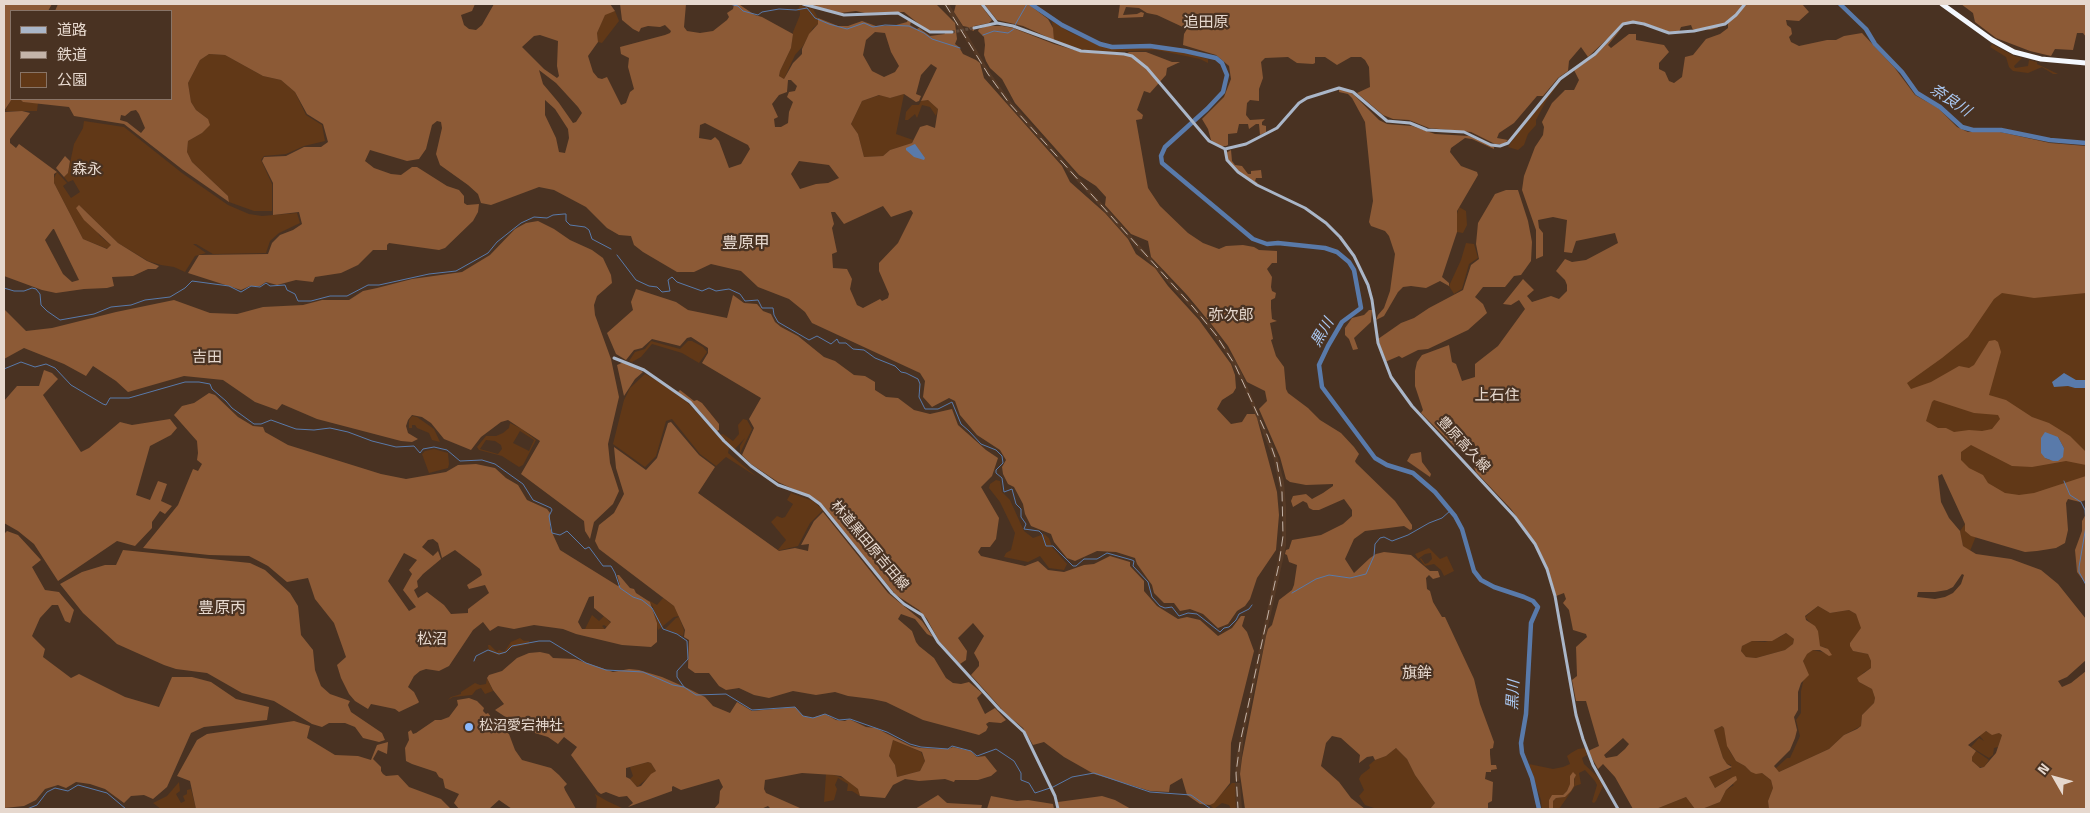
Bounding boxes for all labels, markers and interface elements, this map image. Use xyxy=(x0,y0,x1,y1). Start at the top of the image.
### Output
legend xyxy=(10,10,172,100)
district label: 追田原 xyxy=(1184,14,1228,32)
text: 道路 xyxy=(57,18,87,41)
text: 鉄道 xyxy=(57,43,87,66)
text: 公園 xyxy=(57,68,87,91)
water label: 奈良川 xyxy=(1926,81,1974,121)
district label: 森永 xyxy=(72,161,102,179)
district label: 豊原甲 xyxy=(722,234,770,254)
district label: 弥次郎 xyxy=(1209,307,1253,325)
water label: 黒川 xyxy=(1308,316,1338,350)
district label: 吉田 xyxy=(192,349,222,367)
district label: 上石住 xyxy=(1475,387,1519,405)
street label: 豊原高久線 xyxy=(1433,414,1493,476)
street label: 林道黒田原吉田線 xyxy=(827,498,911,594)
district label: 豊原丙 xyxy=(198,599,246,619)
district label: 松沼 xyxy=(417,631,447,649)
district label: 旗鉾 xyxy=(1402,665,1432,683)
water label: 黒川 xyxy=(1504,680,1524,710)
place label: 松沼愛宕神社 xyxy=(479,719,563,735)
marker: 松沼愛宕神社 xyxy=(463,721,475,733)
north arrow xyxy=(2030,753,2080,803)
text: N xyxy=(2032,758,2054,779)

